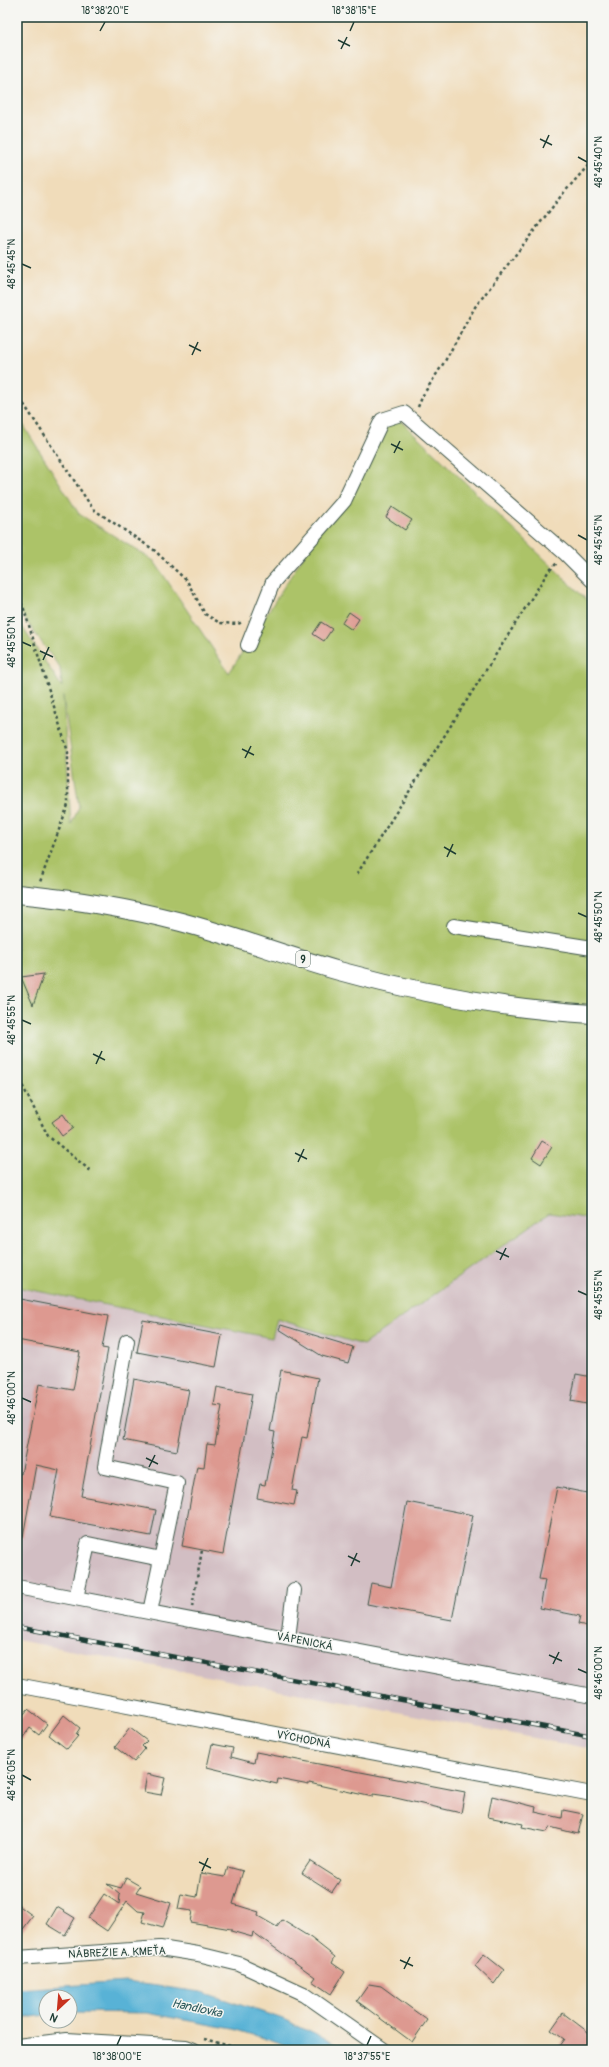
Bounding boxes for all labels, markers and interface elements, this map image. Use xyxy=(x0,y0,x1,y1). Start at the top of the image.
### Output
text: 18°38'20"E xyxy=(81,5,129,17)
text: 18°38'15"E xyxy=(332,5,376,17)
text: 48°45'40"N xyxy=(593,136,605,188)
text: 48°45'45"N xyxy=(6,239,18,289)
text: 48°45'45"N xyxy=(593,515,605,565)
text: 48°45'50"N xyxy=(6,616,18,668)
text: 48°45'50"N xyxy=(593,891,605,943)
road number: 9 xyxy=(296,951,310,967)
text: 48°45'55"N xyxy=(6,995,18,1045)
text: 48°45'55"N xyxy=(593,1270,605,1320)
text: 48°46'00"N xyxy=(6,1371,18,1425)
street label: VÁPENICKÁ xyxy=(276,1630,334,1653)
text: 48°46'00"N xyxy=(593,1646,605,1700)
street label: VÝCHODNÁ xyxy=(276,1728,332,1751)
text: 48°46'05"N xyxy=(6,1749,18,1801)
street label: NÁBREŽIE A. KMEŤA xyxy=(68,1944,166,1961)
north arrow xyxy=(38,1989,78,2029)
water label: Handlovka xyxy=(171,1996,225,2021)
text: N xyxy=(47,2010,60,2025)
text: 18°38'00"E xyxy=(93,2051,141,2063)
text: 18°37'55"E xyxy=(344,2051,390,2063)

